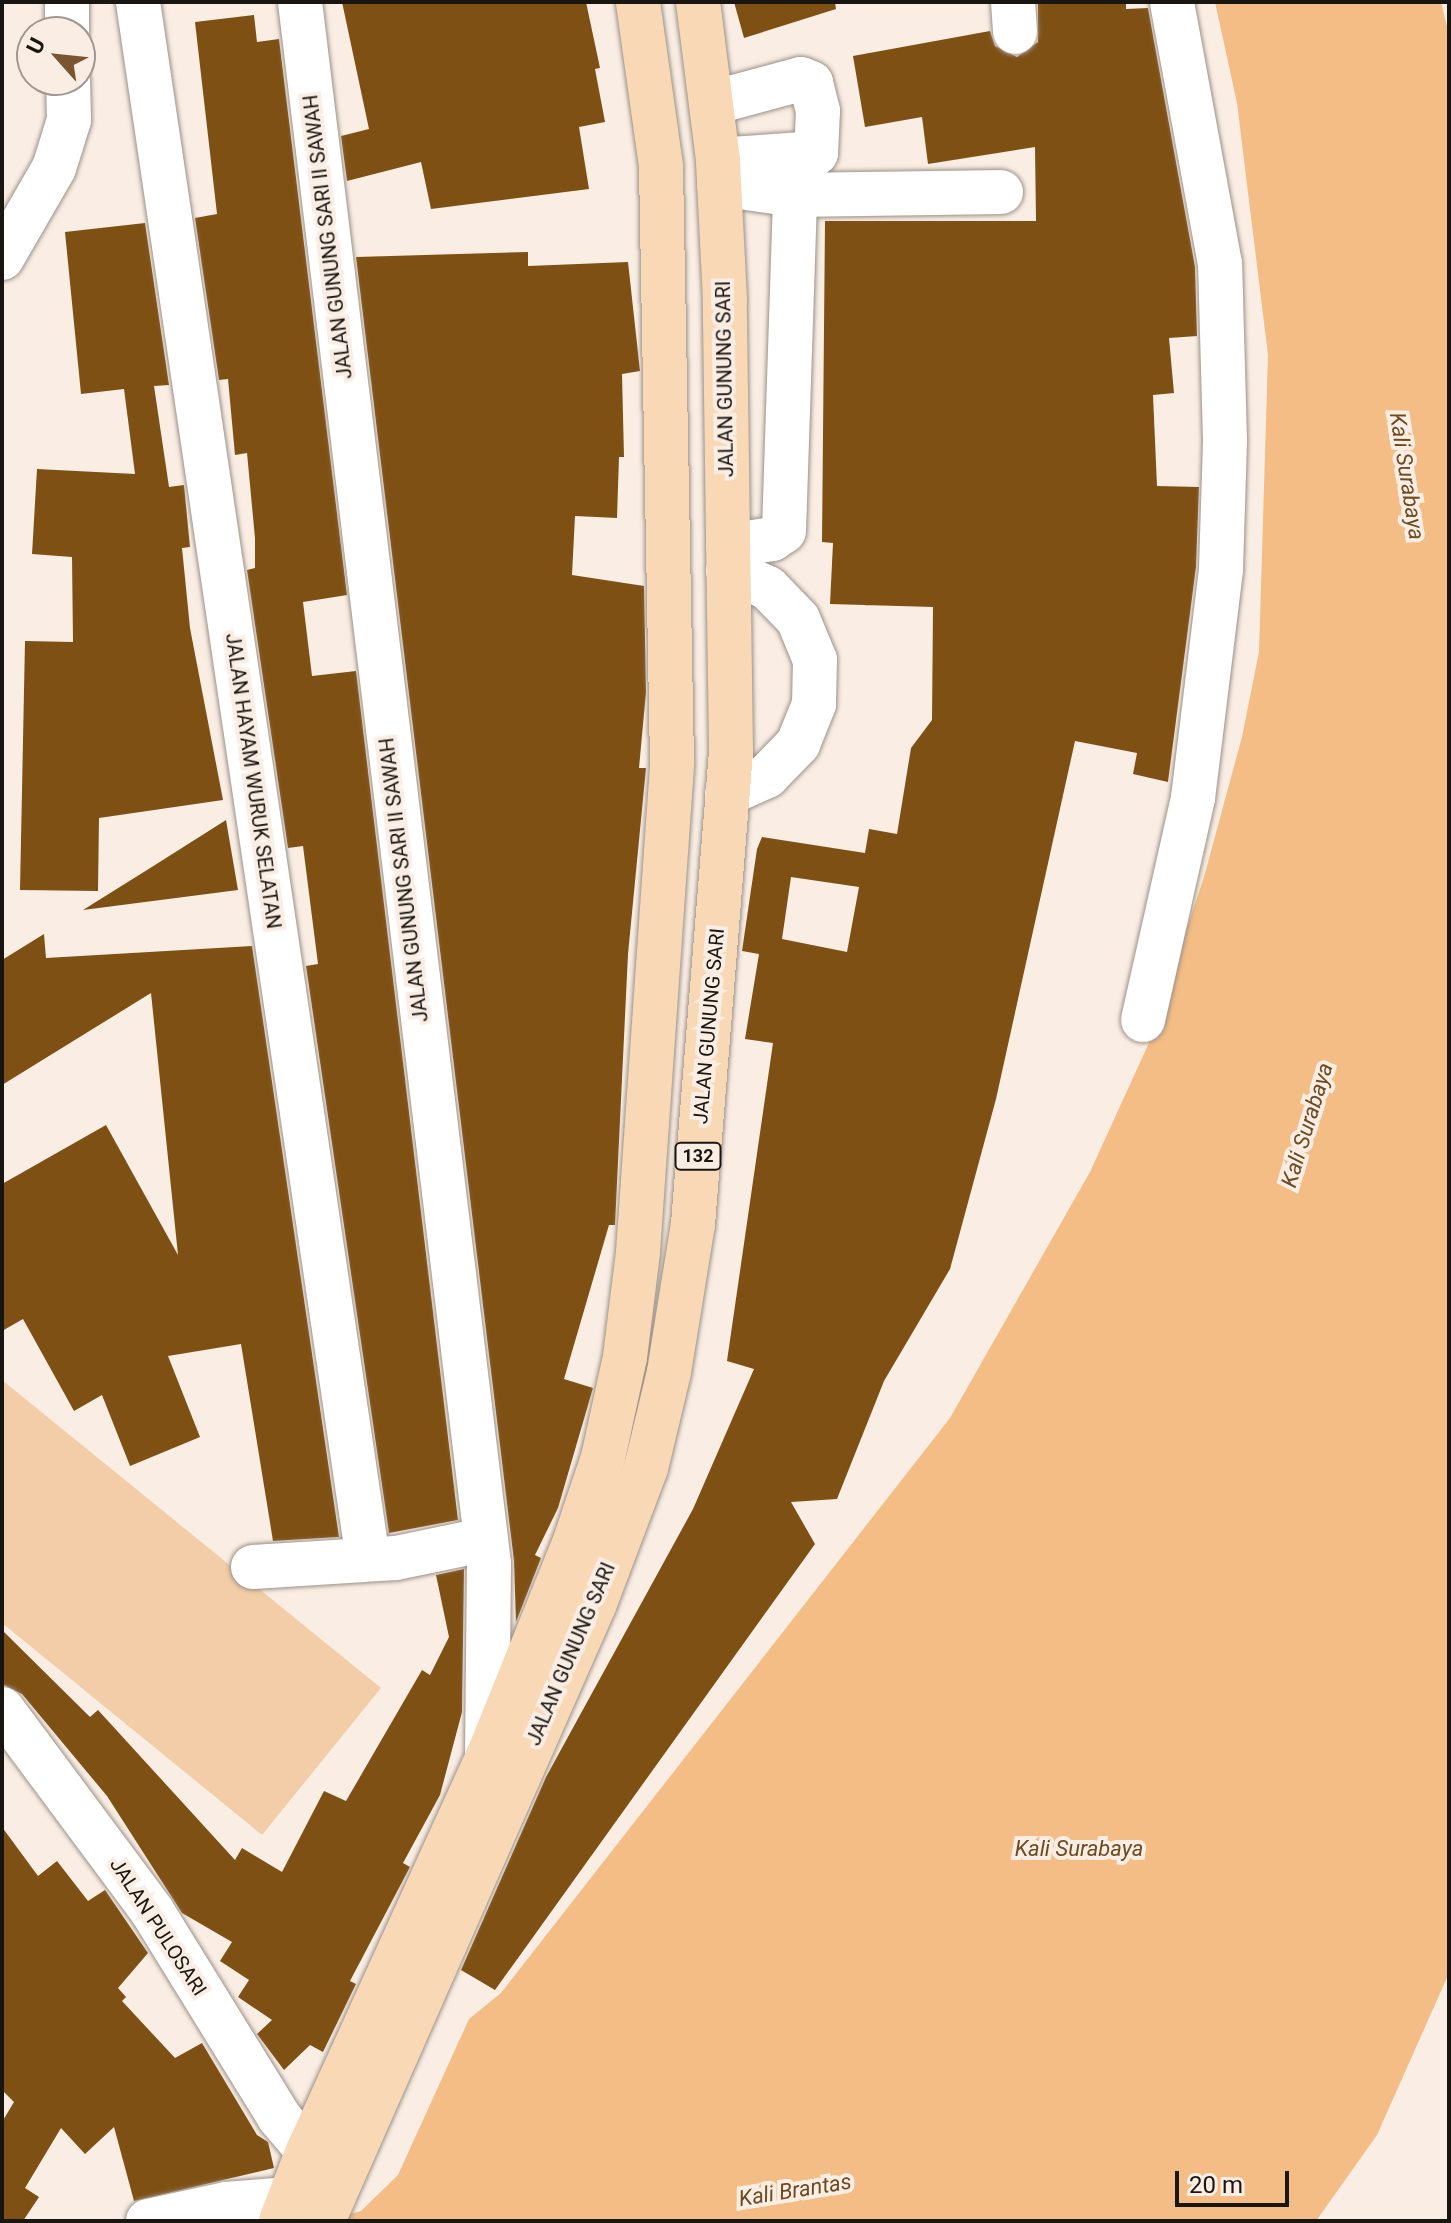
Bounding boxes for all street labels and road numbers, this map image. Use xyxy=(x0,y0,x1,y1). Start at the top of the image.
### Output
street label: JALAN GUNUNG SARI II SAWAH xyxy=(299,94,357,380)
street label: JALAN GUNUNG SARI xyxy=(711,281,739,477)
street label: JALAN HAYAM WURUK SELATAN xyxy=(220,632,286,930)
street label: JALAN GUNUNG SARI II SAWAH xyxy=(375,737,433,1023)
street label: JALAN GUNUNG SARI xyxy=(688,927,730,1125)
road number: 132 xyxy=(674,1142,722,1170)
street label: JALAN GUNUNG SARI xyxy=(522,1559,620,1749)
street label: JALAN PULOSARI xyxy=(105,1854,211,2000)

